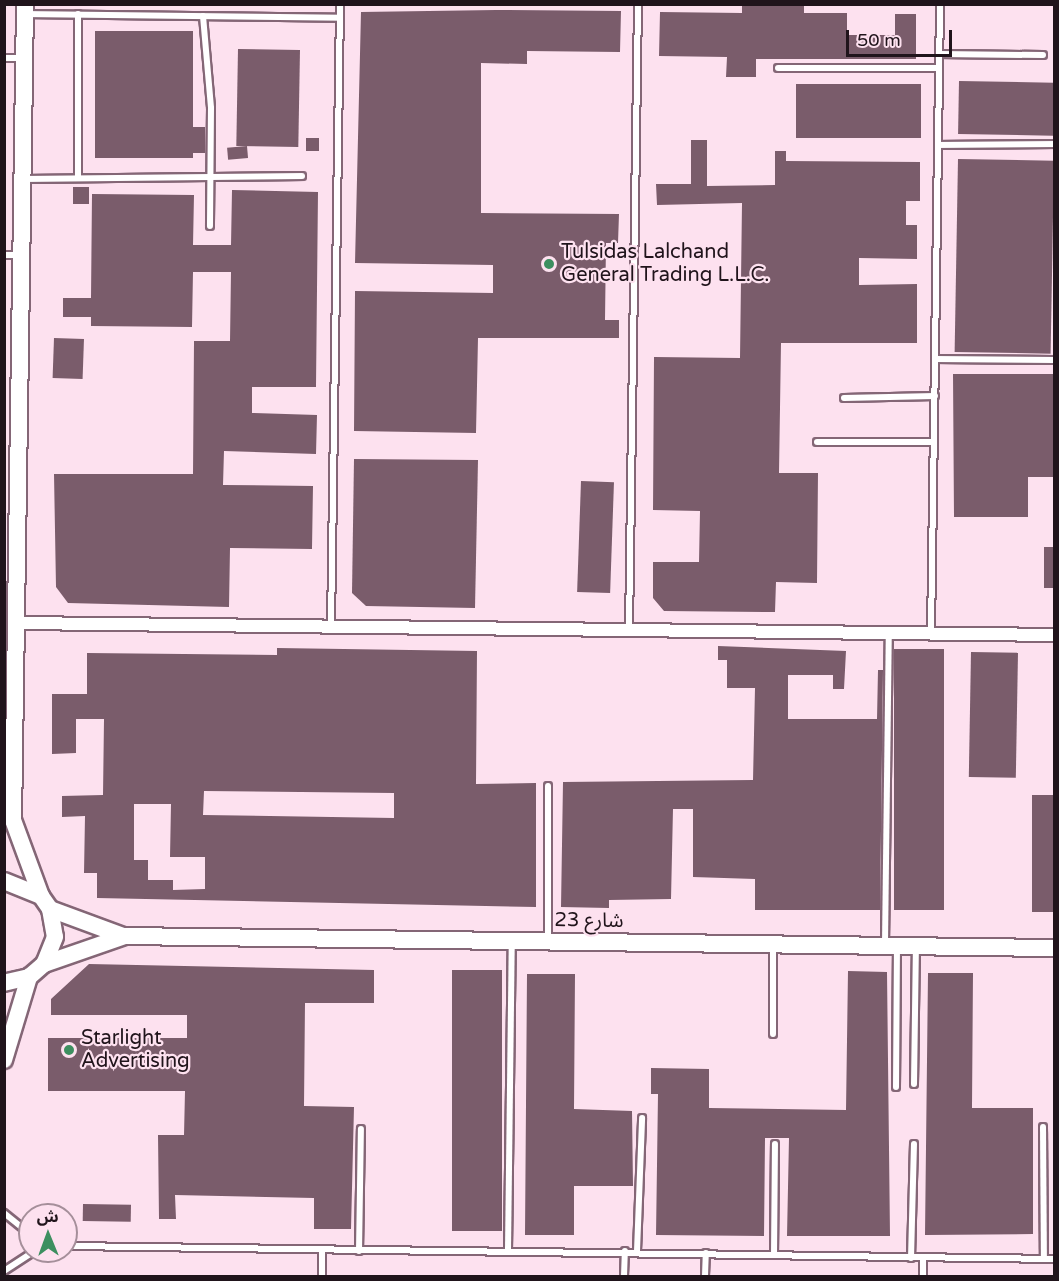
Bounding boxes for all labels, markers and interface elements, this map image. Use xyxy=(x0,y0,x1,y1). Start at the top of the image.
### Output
scale bar xyxy=(849,18,956,56)
text: 50 m xyxy=(857,29,901,51)
place label: Tulsidas Lalchand General Trading L.L.C. xyxy=(561,240,770,287)
marker: Tulsidas Lalchand General Trading L.L.C. xyxy=(542,257,556,271)
street label: شارع 23 xyxy=(554,908,624,934)
place label: Starlight Advertising xyxy=(81,1026,190,1073)
marker: Starlight Advertising xyxy=(62,1043,76,1057)
north arrow xyxy=(18,1203,78,1263)
text: ش xyxy=(37,1207,59,1227)

